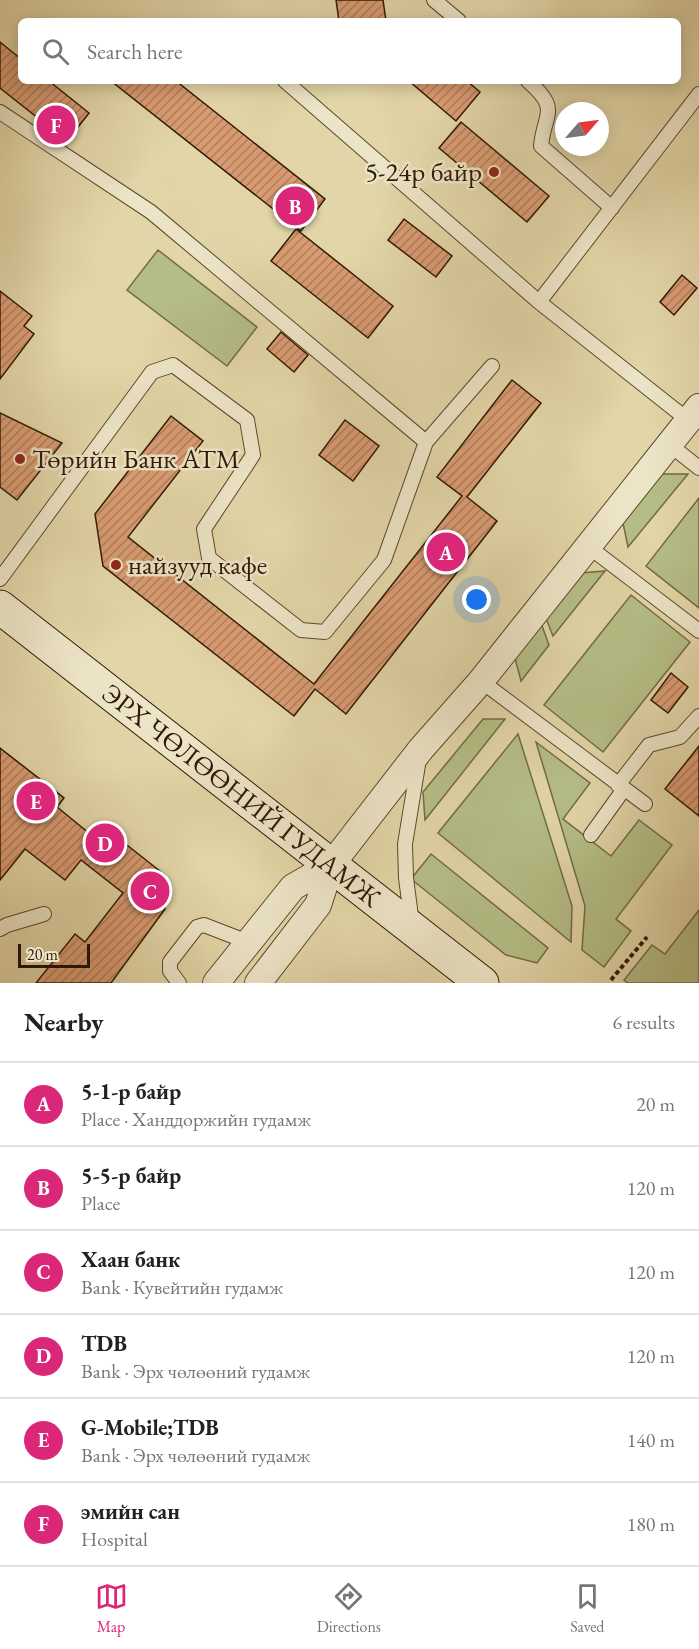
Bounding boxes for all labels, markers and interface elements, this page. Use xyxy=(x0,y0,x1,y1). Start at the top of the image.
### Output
search box xyxy=(18,18,681,84)
icon: search xyxy=(39,35,72,68)
text: Search here xyxy=(87,37,182,66)
pin: F xyxy=(36,102,76,148)
north arrow xyxy=(555,102,609,156)
place label: 5-24р байр xyxy=(365,154,482,189)
marker: 5-24р байр xyxy=(487,165,501,179)
pin: B xyxy=(276,184,314,228)
place label: Төрийн Банк АТМ xyxy=(32,441,240,476)
marker: Төрийн Банк АТМ xyxy=(13,452,27,466)
pin: A xyxy=(426,530,466,574)
place label: найзууд кафе xyxy=(128,547,267,582)
marker: найзууд кафе xyxy=(109,558,123,572)
your location xyxy=(462,585,491,614)
street label: ЭРХ ЧӨЛӨӨНИЙ ГУДАМЖ xyxy=(95,675,388,915)
pin: E xyxy=(16,778,56,824)
pin: D xyxy=(86,820,124,866)
pin: C xyxy=(130,868,170,914)
scale bar xyxy=(18,941,90,968)
text: 20 m xyxy=(27,944,58,965)
text: Nearby xyxy=(24,1005,104,1039)
text: 6 results xyxy=(612,1009,675,1035)
text: 5-1-р байр xyxy=(81,1077,181,1106)
text: A xyxy=(36,1091,51,1117)
text: 20 m xyxy=(636,1091,675,1117)
text: Place · Ханддоржийн гудамж xyxy=(81,1106,311,1132)
text: 5-5-р байр xyxy=(81,1161,181,1190)
text: B xyxy=(37,1175,50,1201)
text: 120 m xyxy=(627,1175,675,1201)
text: Place xyxy=(81,1190,120,1216)
text: Хаан банк xyxy=(81,1245,180,1274)
text: C xyxy=(36,1259,51,1285)
text: 120 m xyxy=(627,1259,675,1285)
text: Bank · Кувейтийн гудамж xyxy=(81,1274,283,1300)
text: TDB xyxy=(81,1329,127,1358)
text: D xyxy=(36,1343,51,1369)
text: 120 m xyxy=(627,1343,675,1369)
text: Bank · Эрх чөлөөний гудамж xyxy=(81,1358,310,1384)
text: G-Mobile;TDB xyxy=(81,1413,219,1442)
text: E xyxy=(38,1427,49,1453)
text: 140 m xyxy=(627,1427,675,1453)
text: Bank · Эрх чөлөөний гудамж xyxy=(81,1442,310,1468)
text: эмийн сан xyxy=(81,1497,180,1526)
text: F xyxy=(38,1511,49,1537)
text: 180 m xyxy=(627,1511,675,1537)
text: Hospital xyxy=(81,1526,148,1552)
tab: Map xyxy=(95,1580,128,1637)
tab: Directions xyxy=(317,1580,381,1637)
tab: Saved xyxy=(570,1580,604,1637)

